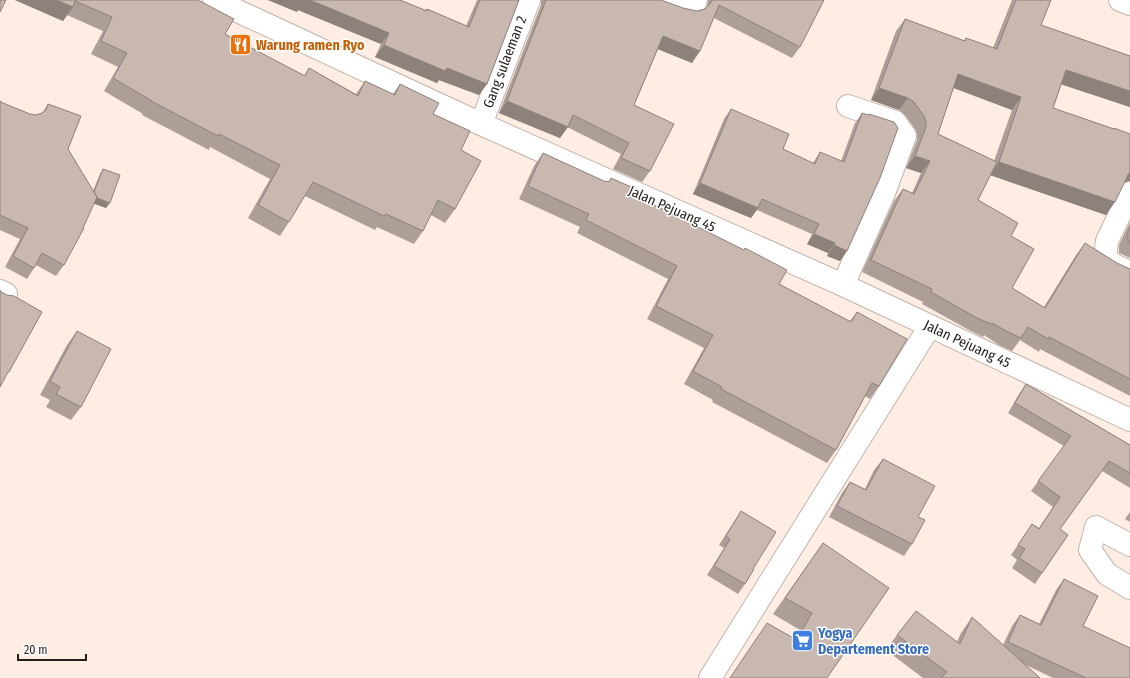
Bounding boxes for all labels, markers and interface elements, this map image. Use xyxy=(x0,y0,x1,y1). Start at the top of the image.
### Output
street label: Gang sulaeman 2 xyxy=(480,14,530,110)
restaurant icon: Warung ramen Ryo xyxy=(227,32,253,58)
place label: Warung ramen Ryo xyxy=(256,37,365,54)
street label: Jalan Pejuang 45 xyxy=(626,182,718,236)
street label: Jalan Pejuang 45 xyxy=(921,317,1013,371)
place label: Yogya Departement Store xyxy=(817,625,929,658)
supermarket icon: Yogya Departement Store xyxy=(790,628,816,654)
scale bar xyxy=(18,636,86,662)
text: 20 m xyxy=(24,643,48,657)

